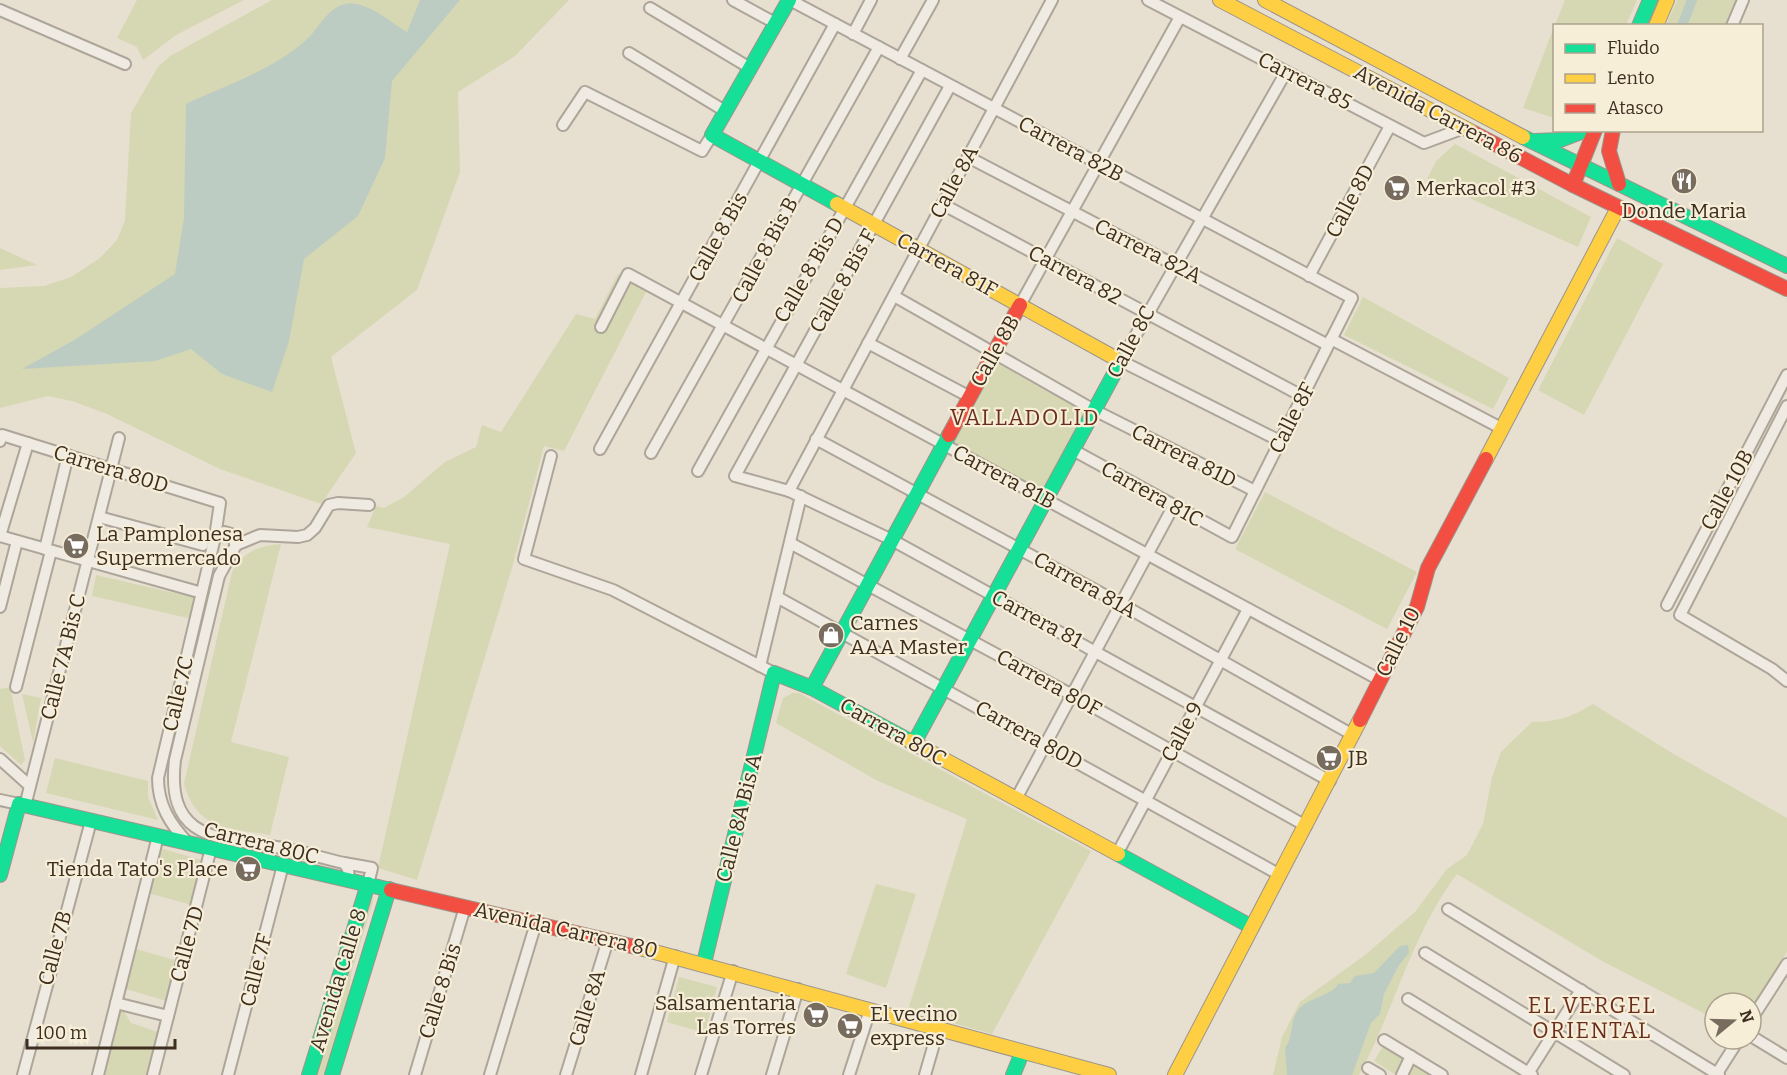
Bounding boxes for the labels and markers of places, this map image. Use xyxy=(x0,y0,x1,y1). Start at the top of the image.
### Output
restaurant icon: Donde Maria xyxy=(1669,166,1699,196)
supermarket icon: Merkacol #3 xyxy=(1382,173,1412,203)
place label: Merkacol #3 xyxy=(1416,175,1536,201)
place label: Donde Maria xyxy=(1622,198,1747,224)
place label: La Pamplonesa Supermercado xyxy=(96,521,244,571)
supermarket icon: La Pamplonesa Supermercado xyxy=(61,531,91,561)
place label: Carnes AAA Master xyxy=(850,610,967,660)
shop icon: Carnes AAA Master xyxy=(816,620,846,650)
supermarket icon: JB xyxy=(1314,743,1344,773)
place label: JB xyxy=(1347,745,1368,771)
supermarket icon: Tienda Tato's Place xyxy=(233,854,263,884)
place label: Tienda Tato's Place xyxy=(47,856,228,882)
place label: Salsamentaria Las Torres xyxy=(655,990,796,1040)
supermarket icon: Salsamentaria Las Torres xyxy=(801,1000,831,1030)
place label: El vecino express xyxy=(870,1001,958,1051)
supermarket icon: El vecino express xyxy=(835,1011,865,1041)

